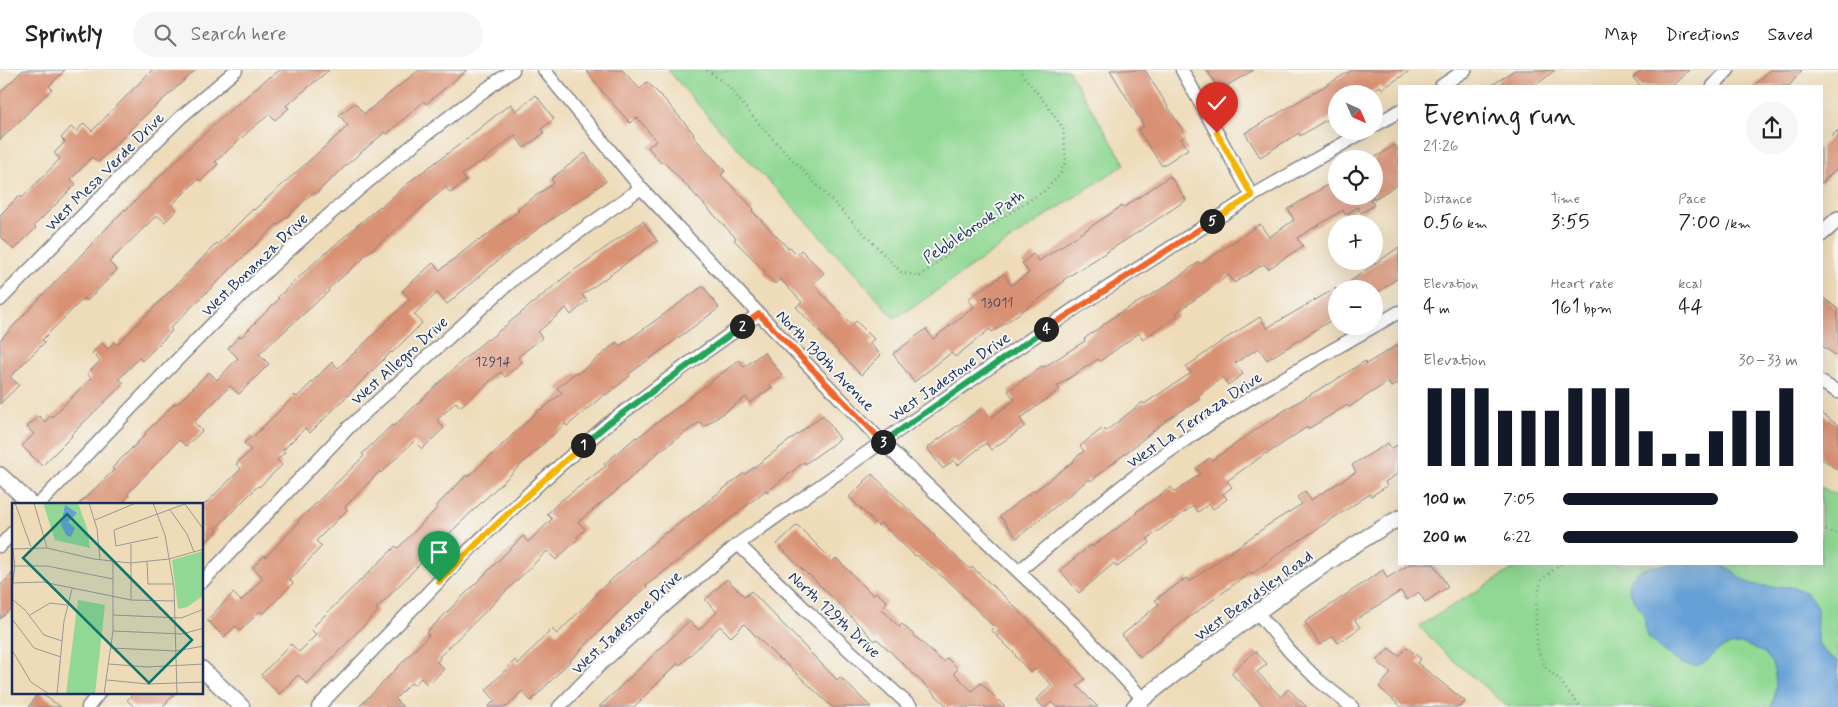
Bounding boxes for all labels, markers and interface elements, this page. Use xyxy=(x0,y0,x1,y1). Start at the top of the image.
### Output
search box xyxy=(133,12,483,57)
text: Sprintly xyxy=(25,19,103,50)
icon: search xyxy=(151,21,179,49)
text: Search here xyxy=(191,22,286,47)
text: Map xyxy=(1605,23,1638,47)
text: Directions xyxy=(1666,23,1740,47)
text: Saved xyxy=(1768,23,1813,47)
pin xyxy=(1196,82,1238,133)
north arrow xyxy=(1328,85,1382,140)
map controls xyxy=(1328,85,1383,335)
icon: check xyxy=(1203,89,1231,117)
text: Evening run xyxy=(1423,98,1576,135)
button: share xyxy=(1746,102,1798,154)
street label: West Mesa Verde Drive xyxy=(41,108,170,236)
text: 21:26 xyxy=(1423,136,1459,157)
button: locate xyxy=(1328,150,1383,205)
street label: Pebblebrook Path xyxy=(919,186,1028,269)
text: Distance xyxy=(1423,190,1472,208)
text: Time xyxy=(1551,190,1580,208)
text: Pace xyxy=(1678,190,1706,208)
pin: 5 xyxy=(1200,208,1224,234)
text: 0.56 xyxy=(1423,208,1463,236)
text: 3:55 xyxy=(1551,208,1590,236)
text: 7:00 xyxy=(1678,208,1720,236)
street label: West Bonanza Drive xyxy=(197,209,313,322)
text: 5 xyxy=(1208,212,1217,230)
button: + xyxy=(1328,215,1383,270)
text: km xyxy=(1463,215,1488,233)
text: /km xyxy=(1720,215,1751,233)
text: Elevation xyxy=(1423,275,1478,293)
text: Heart rate xyxy=(1551,275,1614,293)
text: kcal xyxy=(1678,275,1702,293)
button: − xyxy=(1328,280,1383,335)
text: 4 xyxy=(1423,293,1435,321)
text: 161 xyxy=(1551,293,1580,321)
text: 44 xyxy=(1678,293,1703,321)
house number: 13011 xyxy=(981,294,1013,312)
text: m xyxy=(1435,300,1450,318)
text: bpm xyxy=(1580,300,1612,318)
street label: North 130th Avenue xyxy=(771,306,879,416)
street label: West Allegro Drive xyxy=(347,312,454,411)
pin: 2 xyxy=(730,314,754,338)
pin: 4 xyxy=(1034,316,1058,342)
text: 2 xyxy=(739,317,746,335)
text: 4 xyxy=(1042,320,1051,338)
street label: West Jadestone Drive xyxy=(885,327,1015,427)
text: Elevation xyxy=(1423,350,1486,371)
text: 30–33 m xyxy=(1738,350,1798,371)
house number: 12914 xyxy=(475,353,511,371)
street label: West La Terraza Drive xyxy=(1123,367,1267,473)
pin: 3 xyxy=(870,430,896,454)
pin: 1 xyxy=(570,432,596,458)
text: 3 xyxy=(880,433,887,451)
text: 1 xyxy=(580,436,587,454)
text: 100 m xyxy=(1423,489,1466,510)
text: 7:05 xyxy=(1503,489,1534,510)
inset map xyxy=(12,503,204,694)
text: 200 m xyxy=(1423,527,1467,548)
text: 6:22 xyxy=(1503,527,1532,548)
pin xyxy=(418,531,460,582)
icon: arrive xyxy=(425,538,453,566)
street label: West Beardsley Road xyxy=(1190,546,1317,646)
street label: West Jadestone Drive xyxy=(567,566,687,680)
street label: North 129th Drive xyxy=(784,567,884,663)

